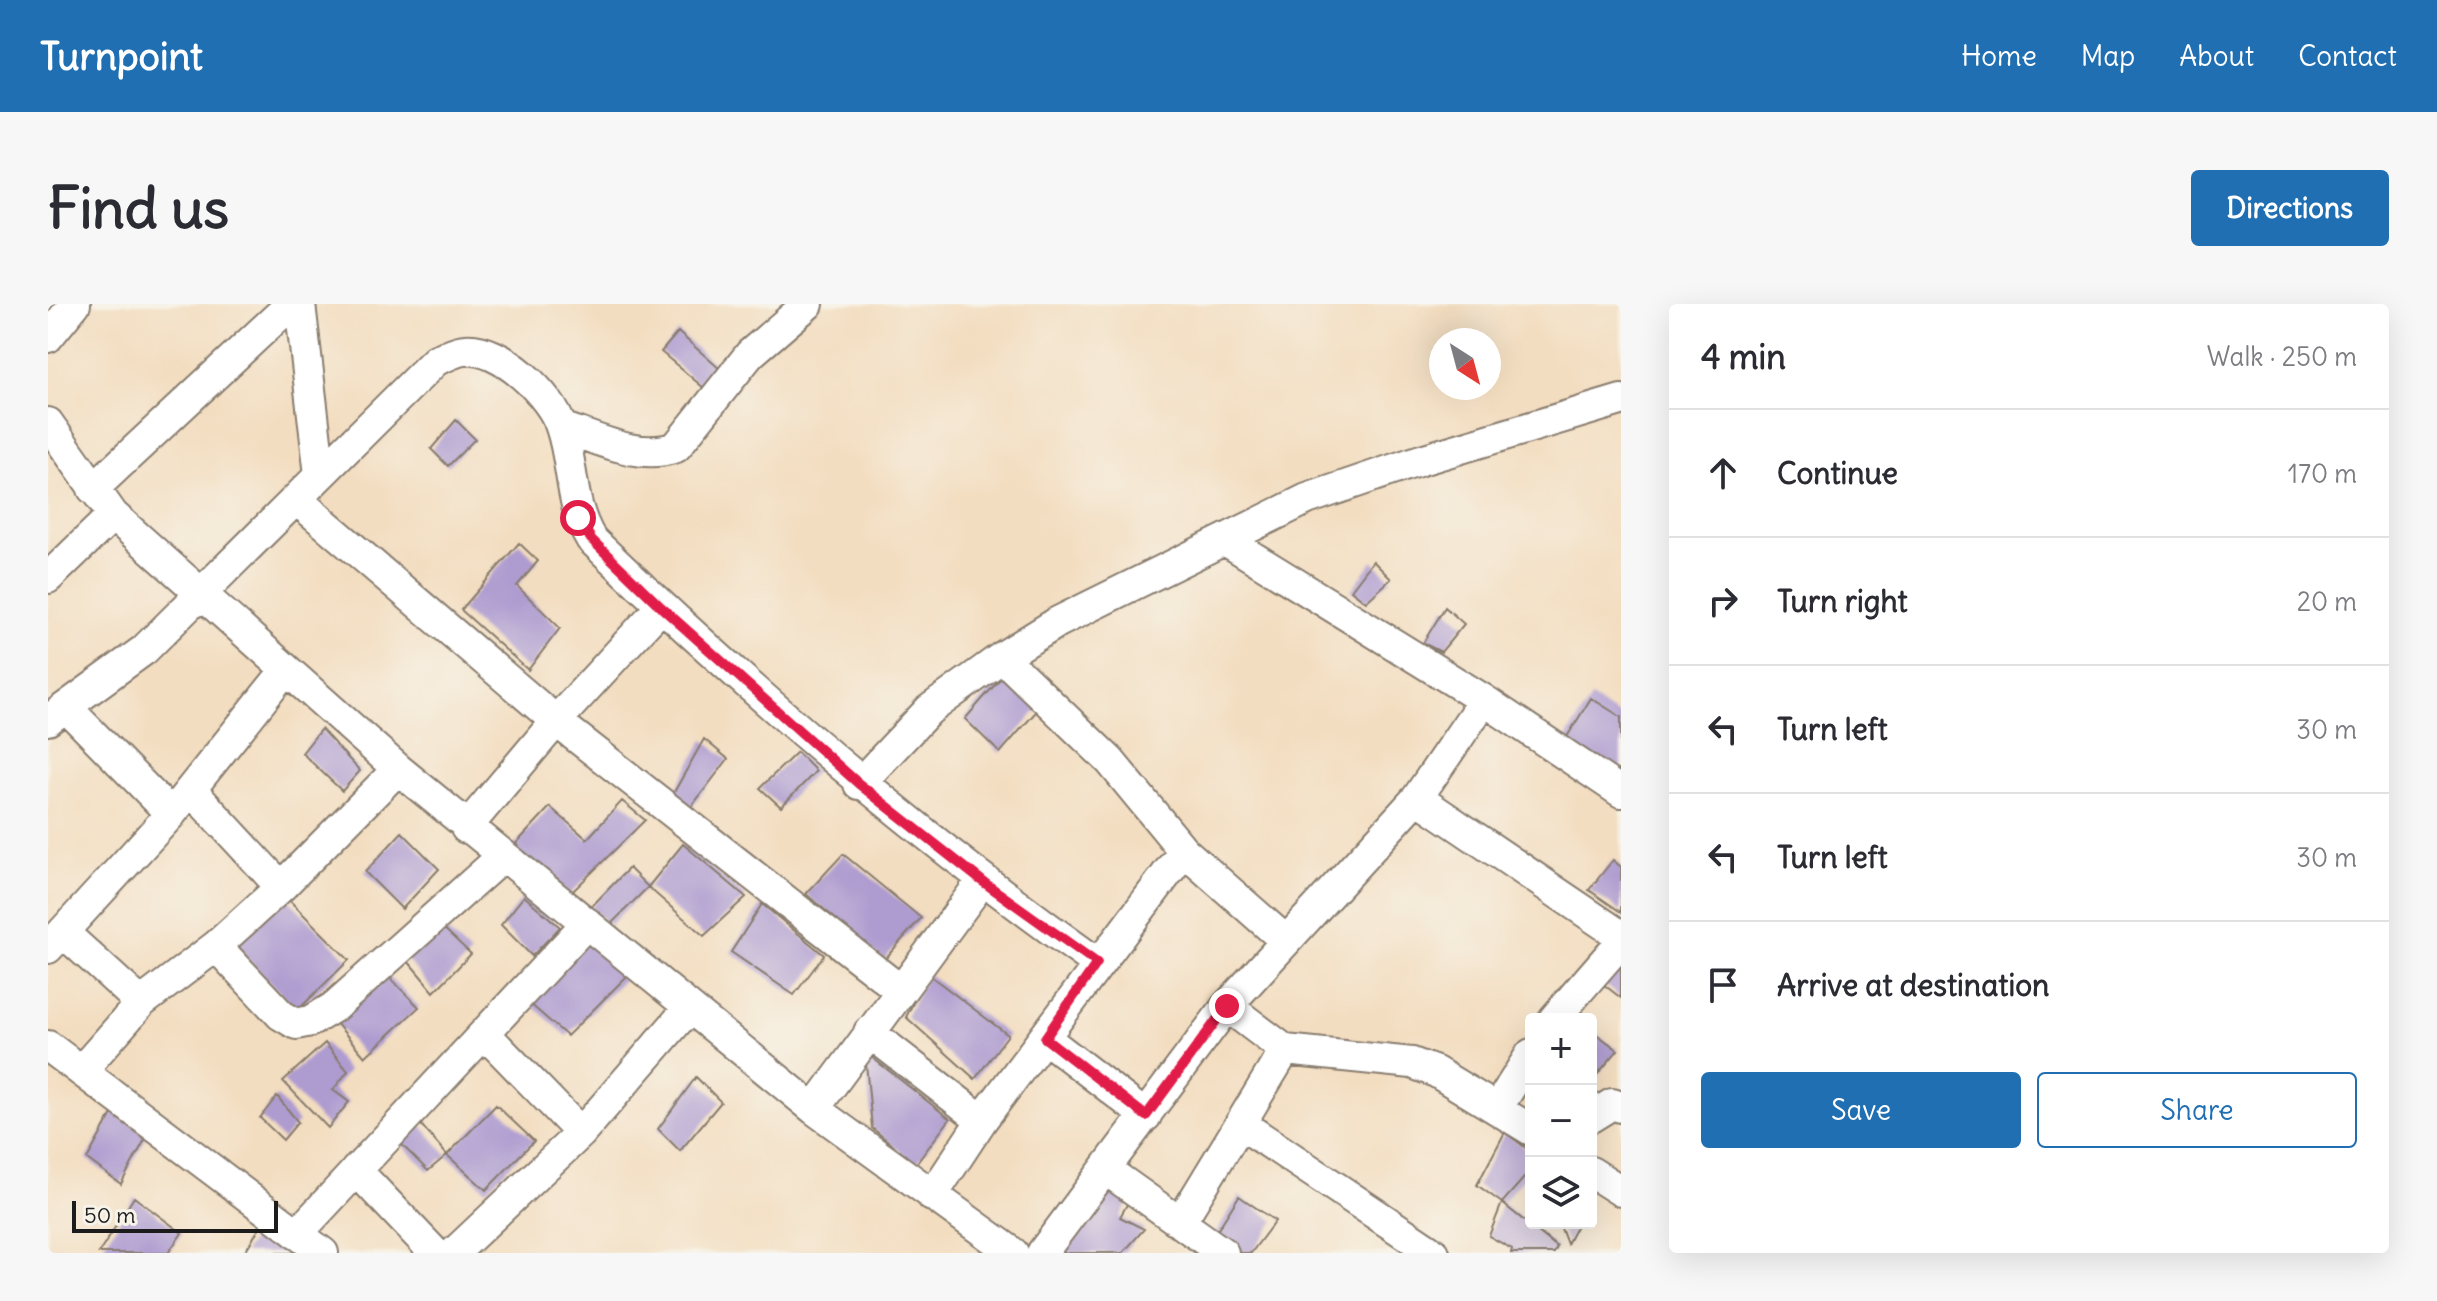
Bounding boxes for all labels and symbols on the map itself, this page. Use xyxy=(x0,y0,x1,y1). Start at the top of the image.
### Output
north arrow xyxy=(1429,328,1501,400)
route start xyxy=(560,500,596,536)
route end xyxy=(1209,988,1245,1024)
scale bar xyxy=(72,1197,278,1233)

